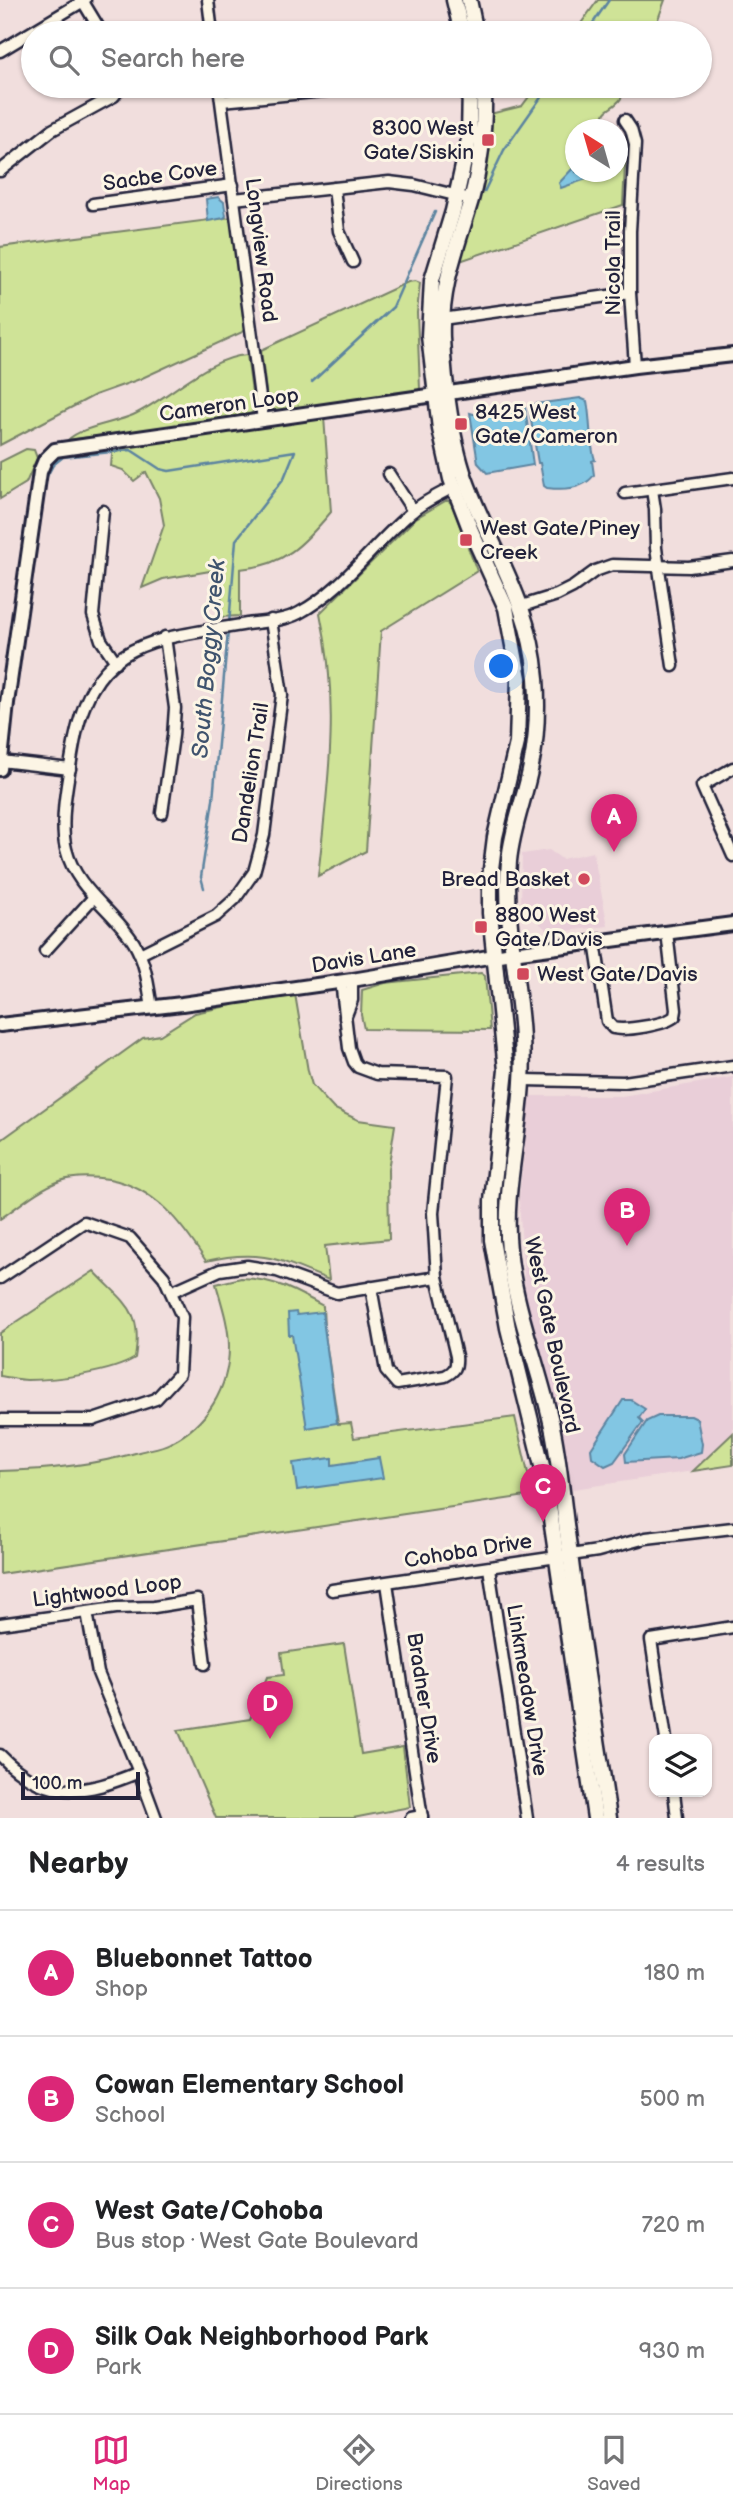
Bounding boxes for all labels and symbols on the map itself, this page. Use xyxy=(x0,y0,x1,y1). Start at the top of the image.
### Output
place label: 8300 West Gate/Siskin xyxy=(364,116,475,165)
north arrow xyxy=(565,119,628,182)
marker: 8300 West Gate/Siskin xyxy=(480,132,496,148)
street label: Sacbe Cove xyxy=(101,156,219,196)
street label: Longview Road xyxy=(240,176,282,324)
street label: Nicola Trail xyxy=(601,210,626,316)
street label: Cameron Loop xyxy=(158,383,300,427)
place label: 8425 West Gate/Cameron xyxy=(475,400,618,449)
marker: 8425 West Gate/Cameron xyxy=(453,416,469,432)
place label: West Gate/Piney Creek xyxy=(480,516,641,565)
marker: West Gate/Piney Creek xyxy=(458,532,474,548)
water label: South Boggy Creek xyxy=(186,558,232,760)
your location xyxy=(484,649,518,683)
street label: Dandelion Trail xyxy=(228,701,274,845)
pin: A xyxy=(591,794,637,852)
place label: Bread Basket xyxy=(441,867,571,892)
marker: Bread Basket xyxy=(576,871,592,887)
place label: 8800 West Gate/Davis xyxy=(495,903,603,952)
marker: 8800 West Gate/Davis xyxy=(473,919,489,935)
street label: Davis Lane xyxy=(310,937,418,979)
place label: West Gate/Davis xyxy=(537,962,698,987)
marker: West Gate/Davis xyxy=(515,966,531,982)
pin: B xyxy=(604,1188,650,1246)
street label: West Gate Boulevard xyxy=(519,1235,585,1435)
pin: C xyxy=(520,1464,566,1522)
street label: Cohoba Drive xyxy=(402,1529,534,1573)
street label: Lightwood Loop xyxy=(31,1569,183,1613)
street label: Linkmeadow Drive xyxy=(501,1602,553,1778)
street label: Bradner Drive xyxy=(401,1631,447,1765)
pin: D xyxy=(247,1681,293,1739)
scale bar xyxy=(21,1769,140,1801)

